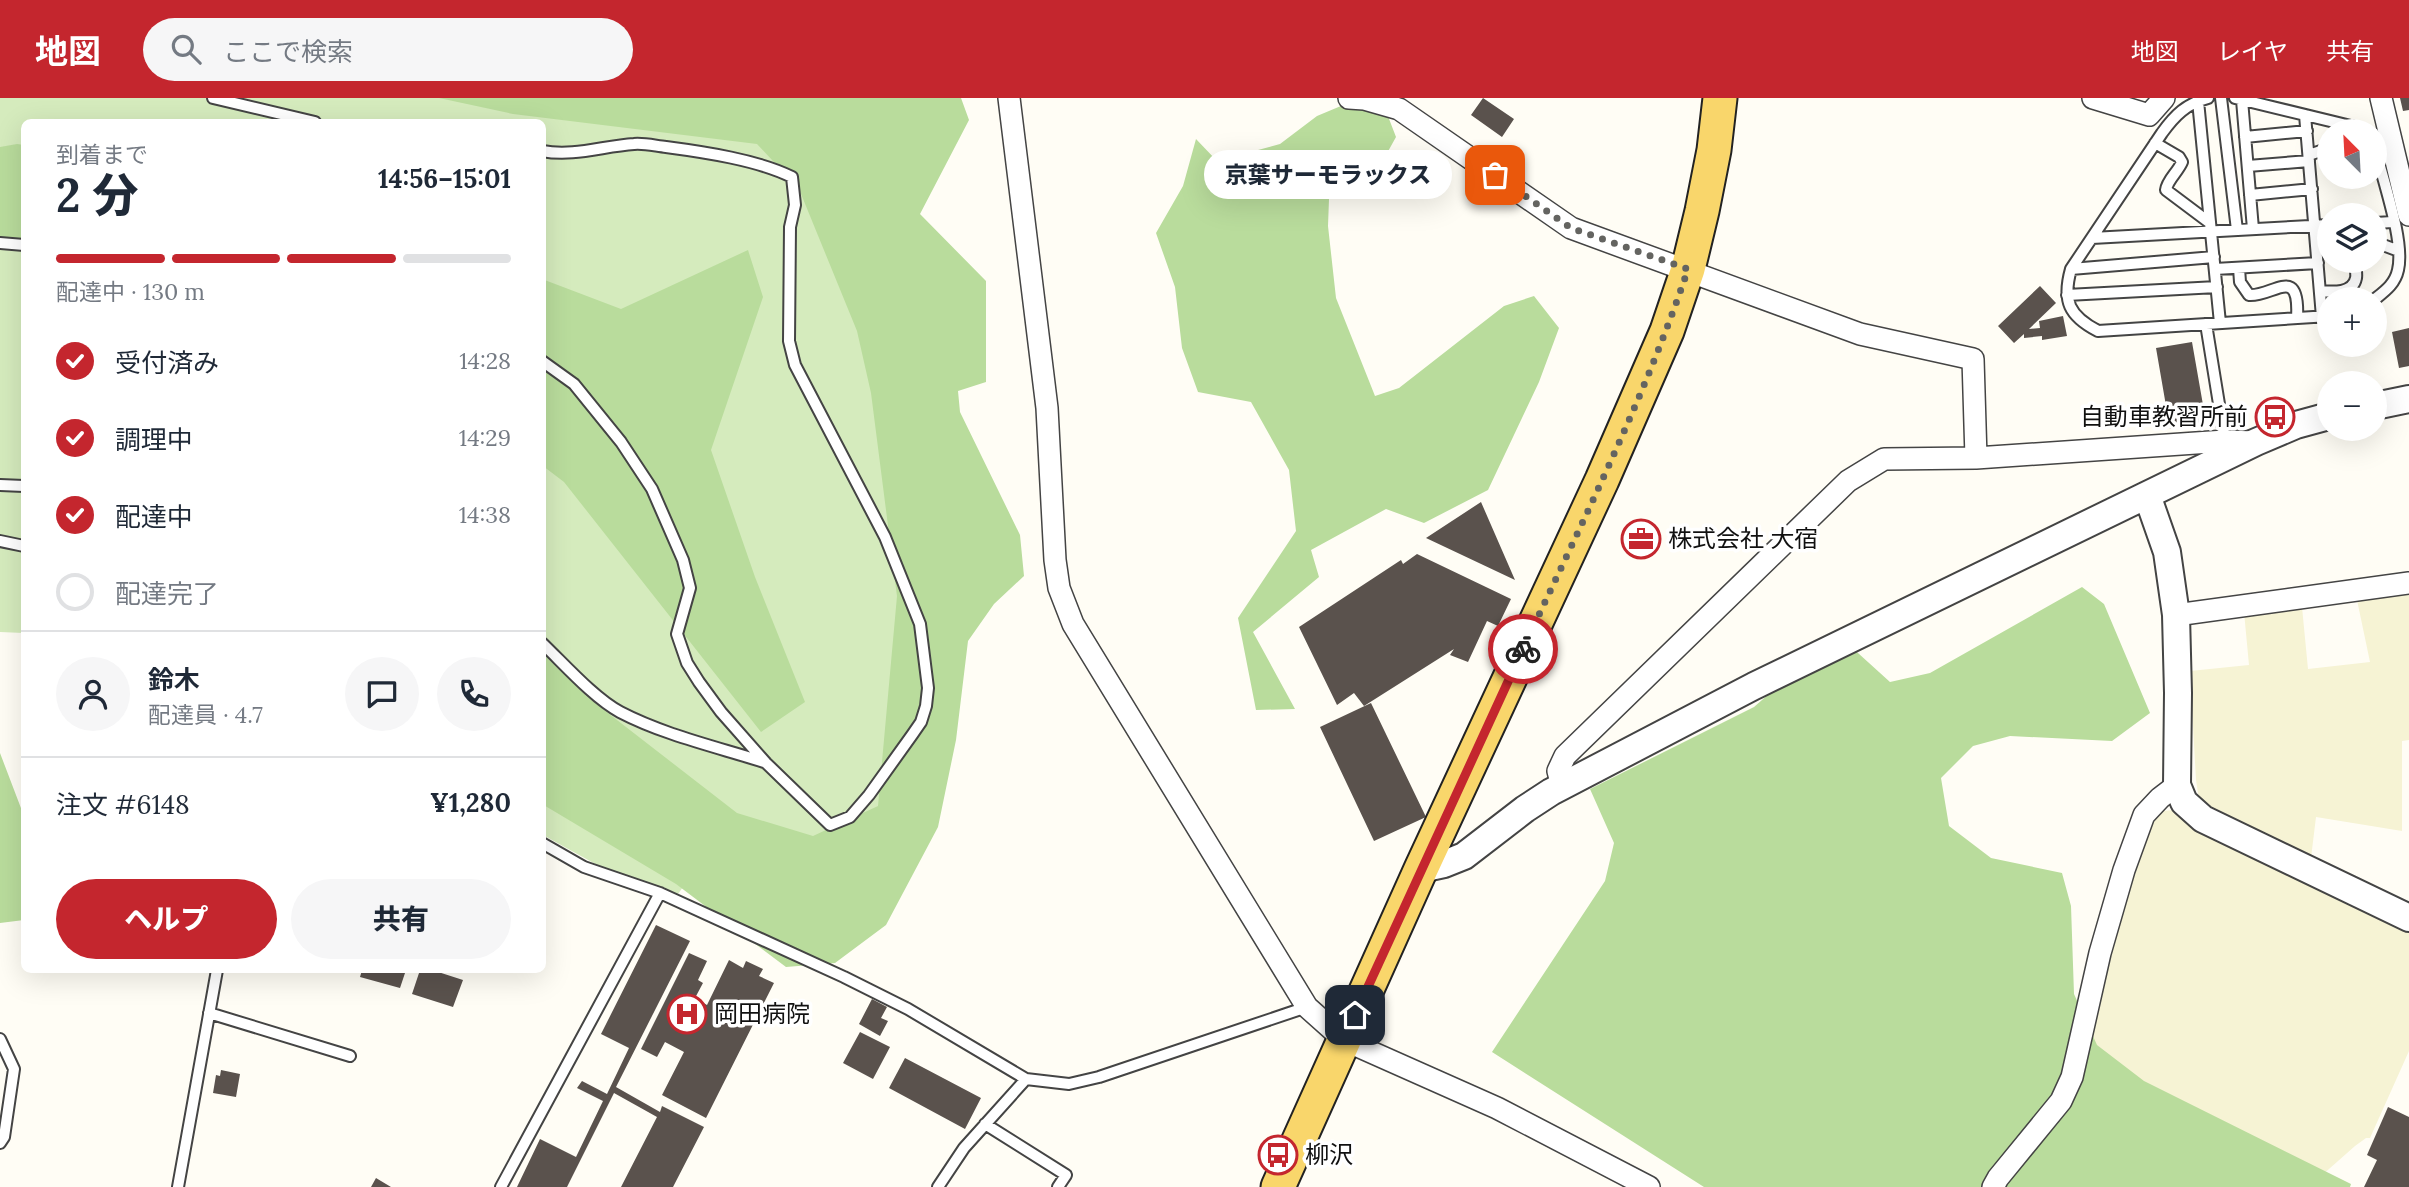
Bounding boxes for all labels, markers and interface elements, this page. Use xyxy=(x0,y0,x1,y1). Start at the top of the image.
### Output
search box xyxy=(143,18,633,81)
text: 地図 xyxy=(35,30,101,72)
icon: search xyxy=(167,30,205,68)
text: ここで検索 xyxy=(223,35,353,68)
text: 地図 xyxy=(2131,36,2179,67)
text: レイヤ xyxy=(2217,36,2288,67)
text: 共有 xyxy=(2326,36,2374,67)
north arrow xyxy=(2317,119,2387,189)
map controls xyxy=(2317,119,2387,441)
text: 到着まで xyxy=(56,140,148,169)
pin xyxy=(1465,145,1525,205)
callout: 京葉サーモラックス xyxy=(1204,150,1453,200)
icon: bag xyxy=(1476,156,1514,194)
text: 京葉サーモラックス xyxy=(1225,160,1431,189)
text: 14:56–15:01 xyxy=(378,162,511,195)
text: 2 分 xyxy=(56,166,139,225)
button: layers xyxy=(2317,203,2387,273)
text: 配達中 · 130 m xyxy=(56,277,205,306)
button: + xyxy=(2317,287,2387,357)
icon: check xyxy=(56,342,94,380)
text: 受付済み xyxy=(115,346,219,379)
text: 14:28 xyxy=(459,346,511,375)
button: − xyxy=(2317,371,2387,441)
bus stop icon: 自動車教習所前 xyxy=(2254,396,2296,438)
place label: 自動車教習所前 xyxy=(2080,401,2248,432)
icon: check xyxy=(56,419,94,457)
text: 調理中 xyxy=(115,423,193,456)
text: 14:29 xyxy=(459,423,511,452)
icon: check xyxy=(56,496,94,534)
text: 配達中 xyxy=(115,500,193,533)
text: 14:38 xyxy=(459,500,511,529)
office icon: 株式会社 大宿 xyxy=(1620,518,1662,560)
place label: 株式会社 大宿 xyxy=(1668,523,1818,554)
text: 配達完了 xyxy=(115,577,219,610)
courier xyxy=(1488,614,1558,684)
icon: bike xyxy=(1504,630,1542,668)
button: person xyxy=(56,657,130,731)
button: chat xyxy=(345,657,419,731)
button: phone xyxy=(437,657,511,731)
text: 鈴木 xyxy=(148,663,200,696)
text: 配達員 · 4.7 xyxy=(148,700,263,729)
text: ¥1,280 xyxy=(430,786,511,819)
text: 注文 #6148 xyxy=(56,788,190,821)
button: ヘルプ xyxy=(56,879,277,959)
button: 共有 xyxy=(291,879,511,959)
pin xyxy=(1325,985,1385,1045)
hospital icon: 岡田病院 xyxy=(666,993,708,1035)
icon: home xyxy=(1336,996,1374,1034)
place label: 岡田病院 xyxy=(714,998,810,1029)
bus stop icon: 柳沢 xyxy=(1257,1134,1299,1176)
place label: 柳沢 xyxy=(1305,1139,1353,1170)

